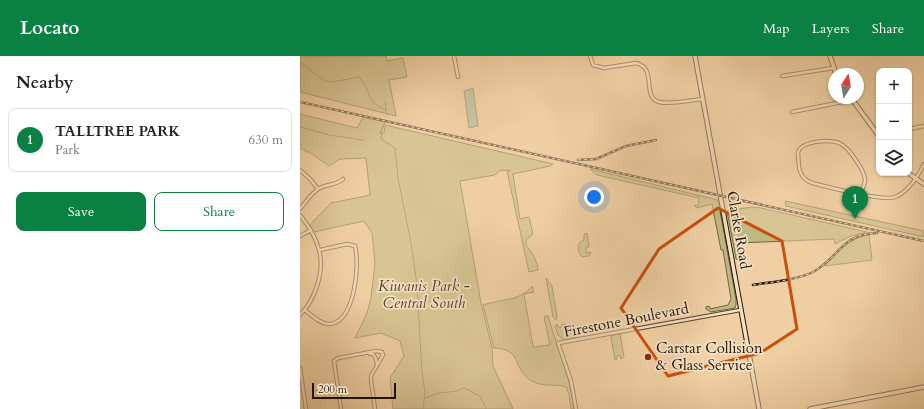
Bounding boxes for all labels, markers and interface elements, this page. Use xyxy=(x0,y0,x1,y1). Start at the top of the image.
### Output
text: Locato xyxy=(20,15,79,41)
text: Map xyxy=(763,19,790,38)
text: Layers xyxy=(812,19,850,38)
text: Share xyxy=(872,19,904,38)
north arrow xyxy=(828,68,864,104)
map controls xyxy=(876,68,912,176)
button: + xyxy=(876,68,912,104)
text: Nearby xyxy=(16,71,73,94)
button: − xyxy=(876,104,912,140)
text: TALLTREE PARK xyxy=(55,121,180,141)
text: 1 xyxy=(27,131,33,149)
text: 630 m xyxy=(249,131,283,149)
button: layers xyxy=(876,140,912,176)
text: Park xyxy=(55,141,80,159)
pin: 1 xyxy=(842,186,868,219)
your location xyxy=(584,187,604,207)
street label: Clarke Road xyxy=(722,189,756,271)
button: Save xyxy=(16,192,146,231)
button: Share xyxy=(154,192,284,231)
park label: Kiwanis Park - Central South xyxy=(378,276,470,313)
street label: Firestone Boulevard xyxy=(562,298,690,342)
place label: Carstar Collision & Glass Service xyxy=(656,338,763,375)
marker: Carstar Collision & Glass Service xyxy=(643,352,653,362)
scale bar xyxy=(312,381,396,400)
text: 200 m xyxy=(318,382,347,397)

